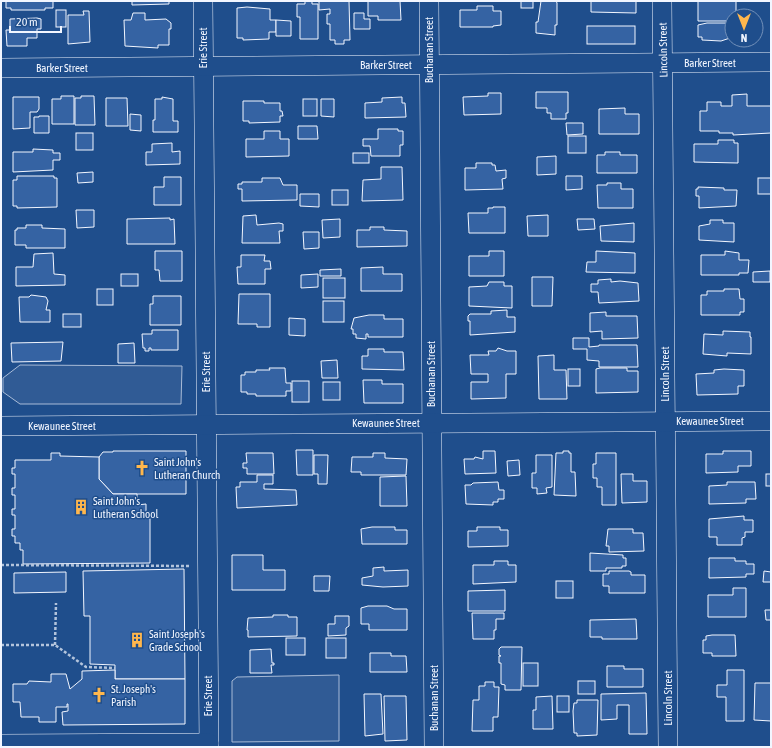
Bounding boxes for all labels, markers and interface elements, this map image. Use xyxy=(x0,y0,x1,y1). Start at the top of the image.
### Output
scale bar xyxy=(10,8,61,34)
north arrow xyxy=(724,8,764,48)
text: 20 m xyxy=(16,15,38,29)
street label: Buchanan Street xyxy=(423,17,435,83)
street label: Lincoln Street xyxy=(657,22,669,78)
street label: Erie Street xyxy=(197,27,209,69)
text: N xyxy=(741,32,747,44)
street label: Barker Street xyxy=(684,57,736,69)
street label: Barker Street xyxy=(360,59,412,71)
street label: Barker Street xyxy=(36,62,88,74)
street label: Buchanan Street xyxy=(425,341,437,407)
street label: Lincoln Street xyxy=(659,346,671,402)
street label: Erie Street xyxy=(200,351,212,393)
street label: Kewaunee Street xyxy=(676,415,744,427)
street label: Kewaunee Street xyxy=(352,417,420,429)
street label: Kewaunee Street xyxy=(28,420,96,432)
place label: Saint John's Lutheran Church xyxy=(154,456,220,481)
church icon: Saint John's Lutheran Church xyxy=(133,459,151,477)
place label: Saint John's Lutheran School xyxy=(93,495,158,520)
building icon: Saint John's Lutheran School xyxy=(72,498,90,516)
place label: Saint Joseph's Grade School xyxy=(149,628,205,653)
building icon: Saint Joseph's Grade School xyxy=(128,631,146,649)
street label: Buchanan Street xyxy=(428,665,440,731)
street label: Lincoln Street xyxy=(662,670,674,726)
street label: Erie Street xyxy=(202,675,214,717)
place label: St. Joseph's Parish xyxy=(111,683,156,708)
church icon: St. Joseph's Parish xyxy=(90,686,108,704)

